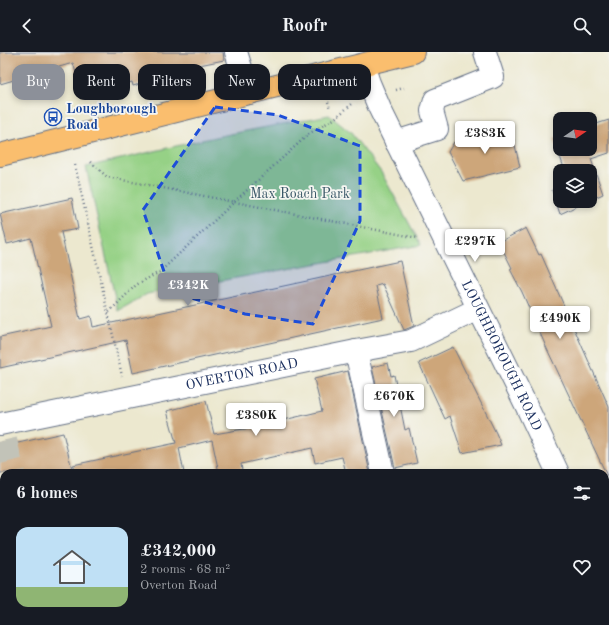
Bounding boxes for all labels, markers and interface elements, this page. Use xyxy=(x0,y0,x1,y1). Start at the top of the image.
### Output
icon: back xyxy=(16,15,38,37)
icon: search xyxy=(571,15,593,37)
text: Roofr xyxy=(282,17,327,35)
chip: Buy xyxy=(12,64,65,100)
chip: Rent xyxy=(73,64,130,100)
chip: Filters xyxy=(138,64,206,100)
chip: New xyxy=(214,64,270,100)
chip: Apartment xyxy=(278,64,371,100)
place label: Loughborough Road xyxy=(66,102,157,132)
bus stop icon: Loughborough Road xyxy=(43,107,63,127)
north arrow xyxy=(553,112,597,156)
map controls xyxy=(553,112,597,208)
pin: £383K xyxy=(457,121,513,155)
text: £383K xyxy=(464,127,506,140)
button: layers xyxy=(553,164,597,208)
park label: Max Roach Park xyxy=(250,187,350,201)
pin: £297K xyxy=(447,229,503,263)
text: £297K xyxy=(454,235,496,248)
pin: £342K xyxy=(160,273,216,307)
street label: LOUGHBOROUGH ROAD xyxy=(459,278,544,433)
text: £342K xyxy=(167,279,209,292)
pin: £490K xyxy=(532,306,588,340)
text: £490K xyxy=(539,312,581,325)
street label: OVERTON ROAD xyxy=(185,356,299,393)
pin: £670K xyxy=(366,384,422,418)
text: £670K xyxy=(373,390,415,403)
pin: £380K xyxy=(228,403,284,437)
text: £380K xyxy=(235,409,277,422)
icon: filters xyxy=(571,482,593,504)
text: 6 homes xyxy=(16,485,78,502)
icon: home xyxy=(48,543,96,591)
text: £342,000 xyxy=(140,543,216,560)
icon: heart xyxy=(571,556,593,578)
text: 2 rooms · 68 m² xyxy=(140,563,230,576)
text: Overton Road xyxy=(140,579,217,592)

